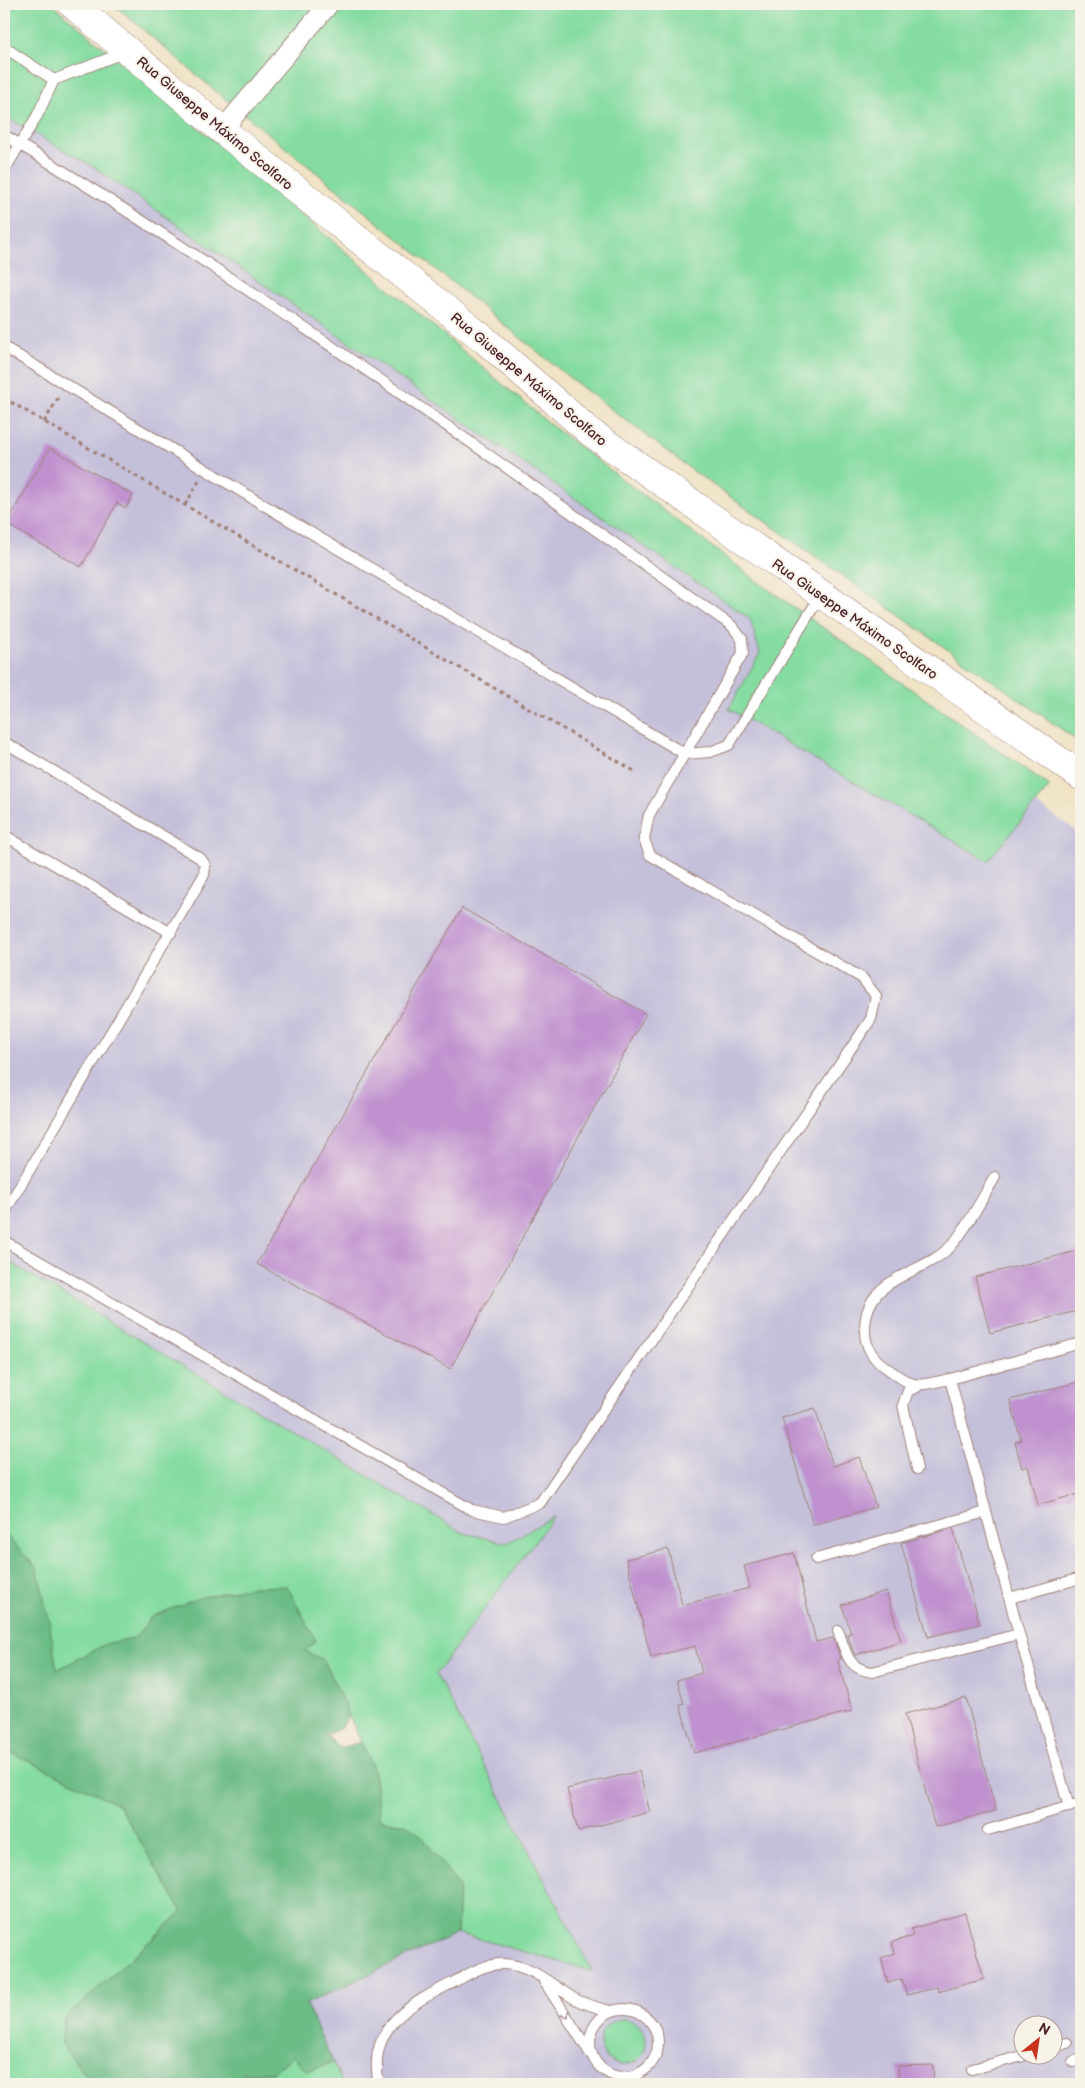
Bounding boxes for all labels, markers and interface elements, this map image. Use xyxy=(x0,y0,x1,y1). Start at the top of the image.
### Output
street label: Rua Giuseppe Máximo Scolfaro xyxy=(133,53,296,194)
street label: Rua Giuseppe Máximo Scolfaro xyxy=(447,309,610,450)
street label: Rua Giuseppe Máximo Scolfaro xyxy=(768,555,941,683)
one-way arrow xyxy=(560,2009,570,2018)
north arrow xyxy=(1012,2016,1062,2066)
text: N xyxy=(1035,2019,1053,2039)

